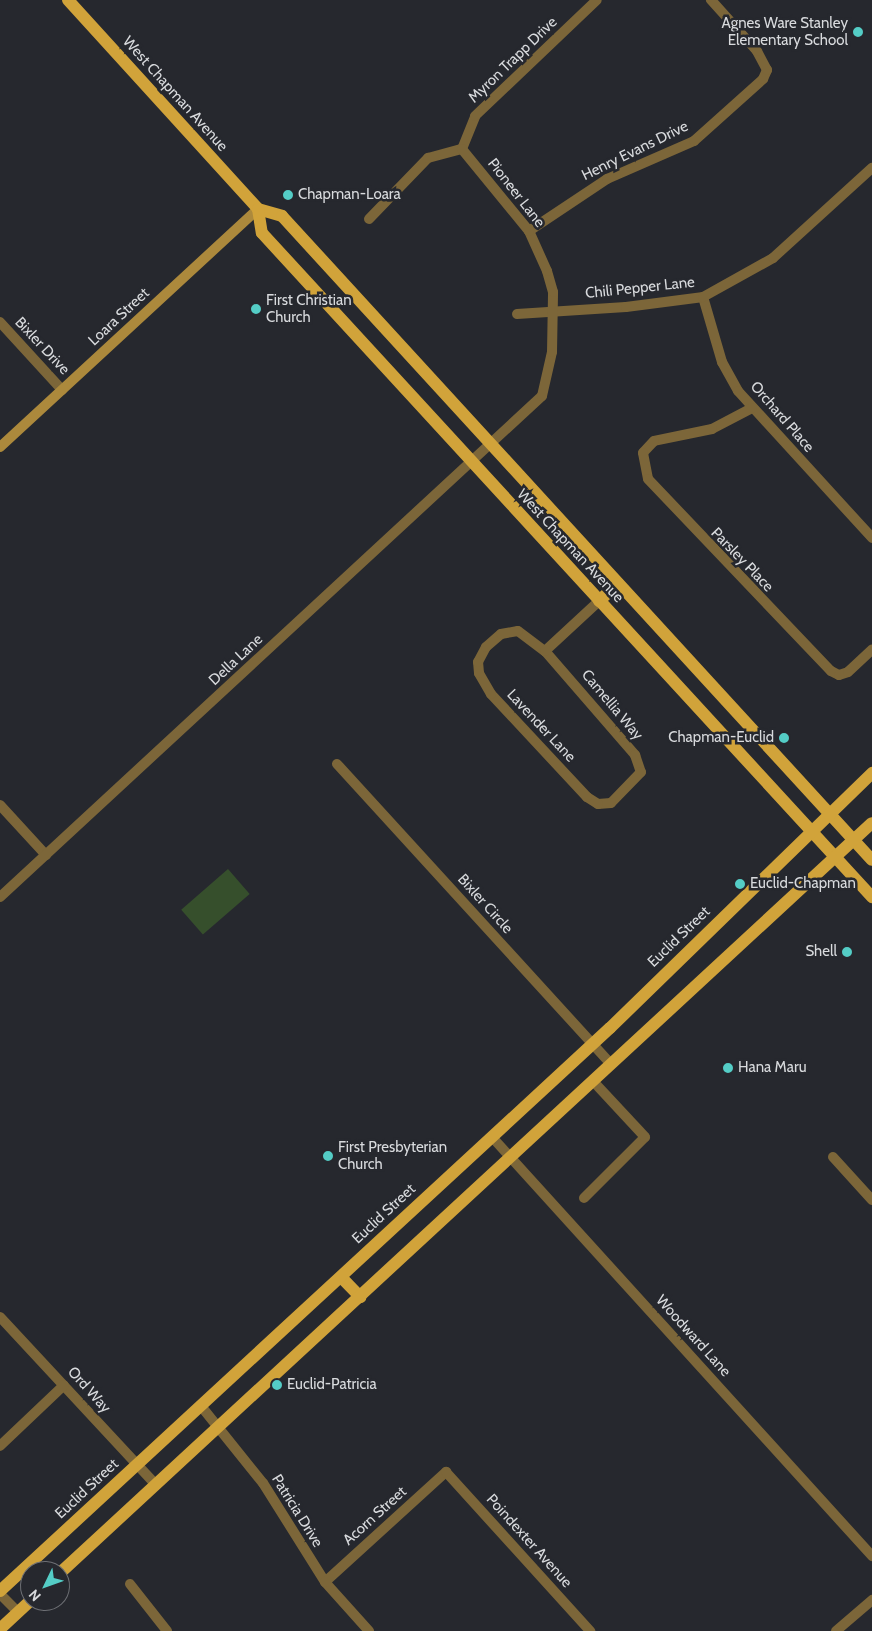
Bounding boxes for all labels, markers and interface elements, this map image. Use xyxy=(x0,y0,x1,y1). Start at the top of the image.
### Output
street label: Myron Trapp Drive xyxy=(465,13,561,107)
place label: Agnes Ware Stanley Elementary School xyxy=(722,14,848,49)
marker: Agnes Ware Stanley Elementary School xyxy=(852,26,864,38)
street label: West Chapman Avenue xyxy=(119,33,231,155)
street label: Henry Evans Drive xyxy=(579,117,691,185)
street label: Pioneer Lane xyxy=(483,155,549,231)
place label: Chapman-Loara xyxy=(298,186,401,204)
marker: Chapman-Loara xyxy=(282,189,294,201)
street label: Chili Pepper Lane xyxy=(584,273,696,303)
street label: Loara Street xyxy=(85,284,153,350)
place label: First Christian Church xyxy=(266,291,352,326)
marker: First Christian Church xyxy=(250,303,262,315)
street label: Bixler Drive xyxy=(11,314,73,378)
street label: Orchard Place xyxy=(746,378,818,456)
street label: West Chapman Avenue xyxy=(513,486,627,606)
street label: Parsley Place xyxy=(707,524,777,596)
street label: Della Lane xyxy=(205,631,267,689)
street label: Camellia Way xyxy=(577,666,647,744)
street label: Lavender Lane xyxy=(503,686,579,766)
place label: Chapman-Euclid xyxy=(668,729,774,747)
marker: Chapman-Euclid xyxy=(778,732,790,744)
street label: Bixler Circle xyxy=(454,871,516,937)
place label: Euclid-Chapman xyxy=(750,875,856,893)
marker: Euclid-Chapman xyxy=(734,878,746,890)
street label: Euclid Street xyxy=(644,903,714,971)
place label: Shell xyxy=(805,943,837,961)
marker: Shell xyxy=(841,946,853,958)
place label: Hana Maru xyxy=(738,1059,806,1077)
marker: Hana Maru xyxy=(722,1062,734,1074)
place label: First Presbyterian Church xyxy=(338,1138,447,1173)
marker: First Presbyterian Church xyxy=(322,1150,334,1162)
street label: Euclid Street xyxy=(349,1180,419,1248)
street label: Woodward Lane xyxy=(652,1292,734,1380)
street label: Ord Way xyxy=(64,1363,114,1417)
place label: Euclid-Patricia xyxy=(287,1376,377,1394)
marker: Euclid-Patricia xyxy=(271,1379,283,1391)
street label: Euclid Street xyxy=(52,1455,122,1523)
street label: Patricia Drive xyxy=(267,1471,327,1551)
street label: Acorn Street xyxy=(340,1483,410,1549)
street label: Poindexter Avenue xyxy=(482,1491,576,1591)
north arrow xyxy=(20,1561,70,1611)
text: N xyxy=(25,1586,45,1605)

